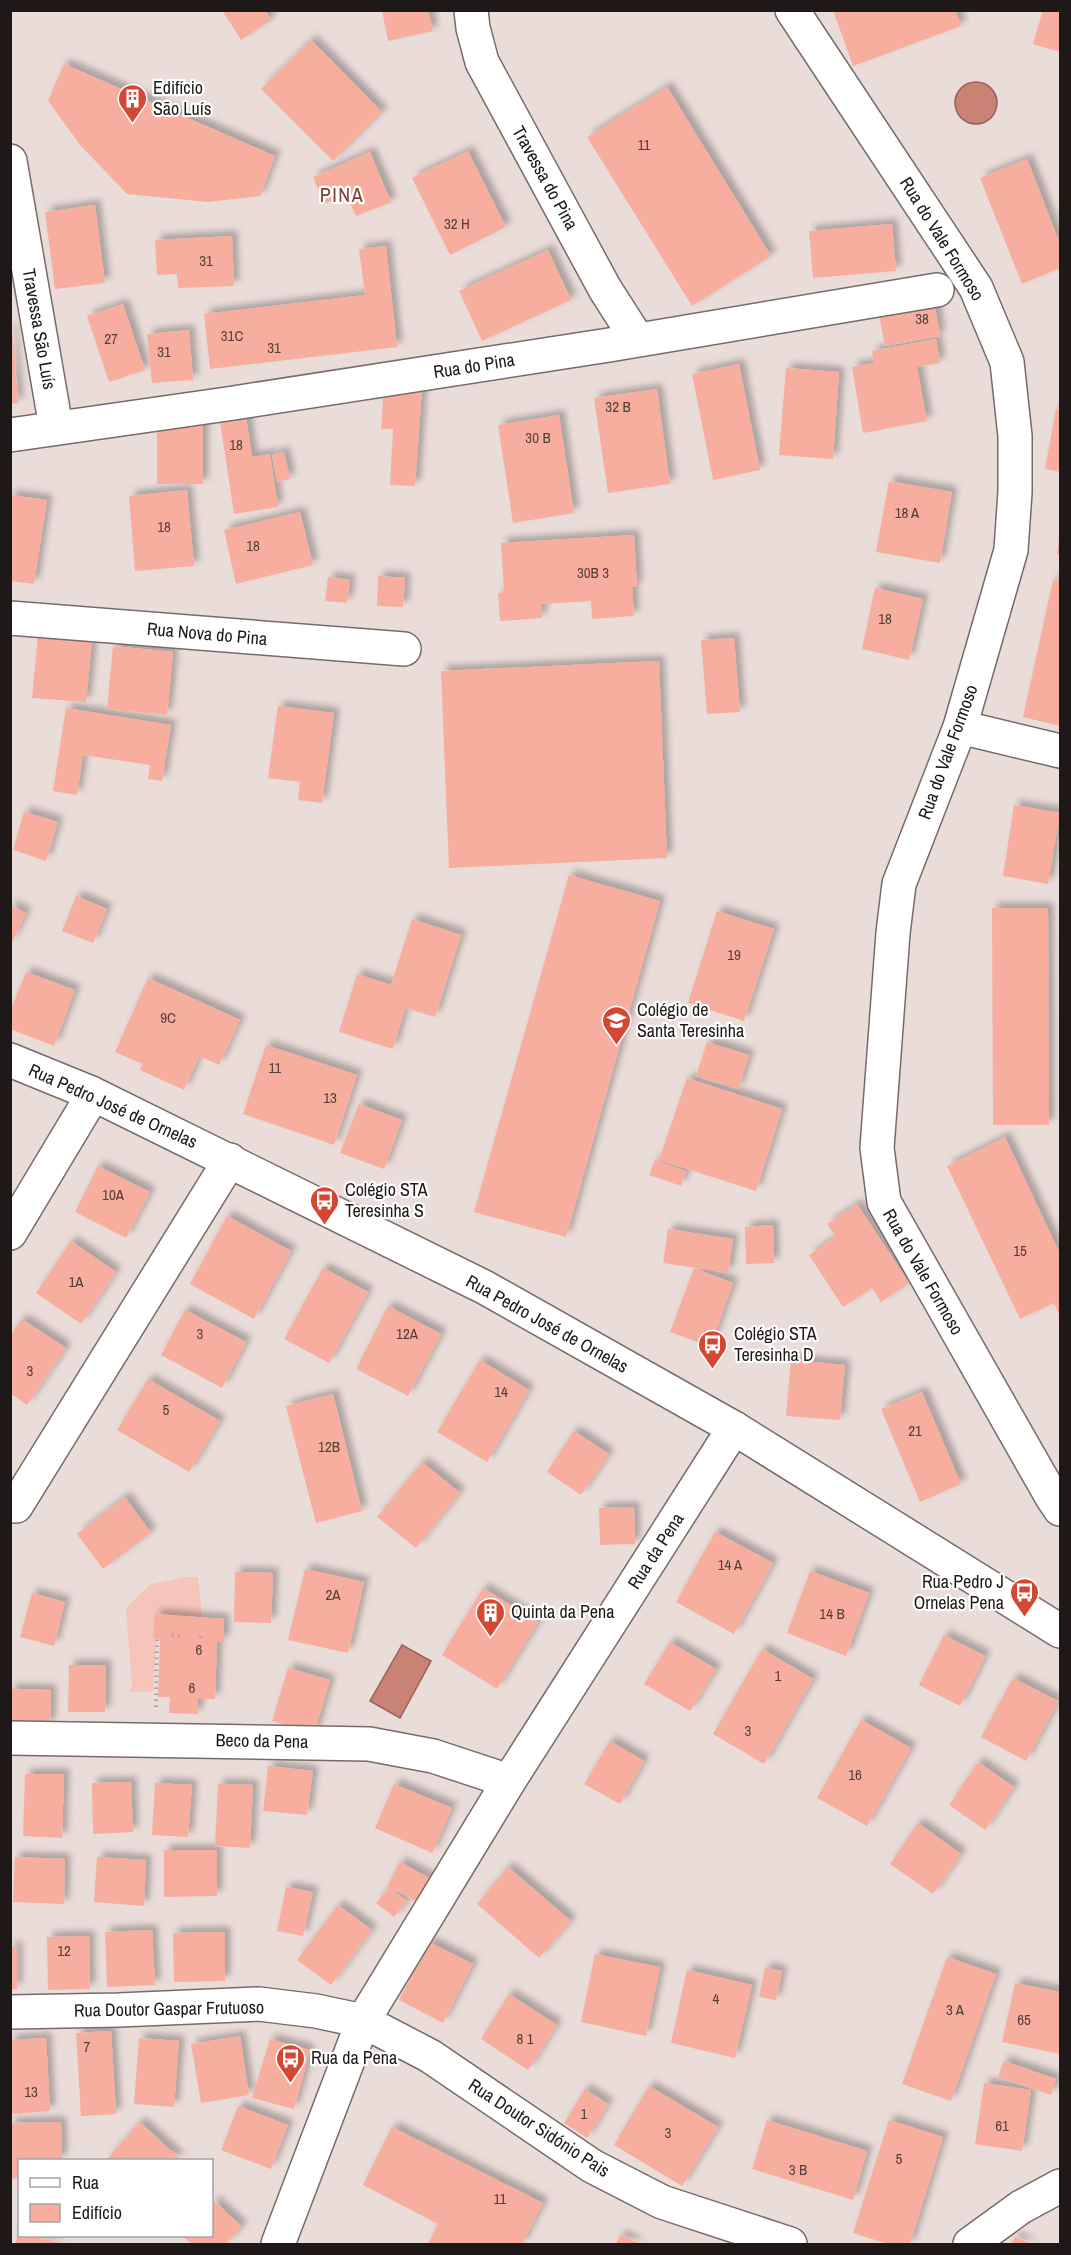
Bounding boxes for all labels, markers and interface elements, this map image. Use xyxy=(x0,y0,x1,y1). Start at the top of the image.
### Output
place label: Edifício São Luís xyxy=(153,75,211,121)
building icon: Edifício São Luís xyxy=(116,82,148,124)
street label: Travessa do Pina xyxy=(507,121,584,234)
house number: 11 xyxy=(638,134,651,155)
street label: Rua do Vale Formoso xyxy=(894,172,991,305)
district label: PINA xyxy=(320,181,364,208)
house number: 32 H xyxy=(444,213,470,234)
house number: 31 xyxy=(199,250,213,271)
street label: Travessa São Luís xyxy=(17,266,62,391)
house number: 38 xyxy=(915,308,929,329)
house number: 31C xyxy=(221,325,243,346)
house number: 27 xyxy=(104,328,118,349)
house number: 31 xyxy=(267,337,281,358)
house number: 31 xyxy=(157,341,171,362)
street label: Rua do Pina xyxy=(431,347,516,384)
house number: 32 B xyxy=(605,396,631,417)
house number: 30 B xyxy=(525,427,551,448)
house number: 18 xyxy=(229,434,243,455)
house number: 18 A xyxy=(895,502,920,523)
house number: 18 xyxy=(157,516,171,537)
house number: 18 xyxy=(246,535,260,556)
house number: 30B 3 xyxy=(577,562,609,583)
house number: 18 xyxy=(878,608,892,629)
street label: Rua Nova do Pina xyxy=(146,616,268,651)
street label: Rua do Vale Formoso xyxy=(912,681,984,823)
house number: 19 xyxy=(727,944,741,965)
place label: Colégio de Santa Teresinha xyxy=(637,997,744,1043)
school or university icon: Colégio de Santa Teresinha xyxy=(600,1004,632,1046)
house number: 9C xyxy=(160,1007,176,1028)
street label: Rua Pedro José de Ornelas xyxy=(25,1057,201,1154)
house number: 11 xyxy=(269,1057,282,1078)
house number: 13 xyxy=(323,1087,337,1108)
place label: Colégio STA Teresinha S xyxy=(345,1177,428,1223)
house number: 10A xyxy=(102,1184,125,1205)
bus stop icon: Colégio STA Teresinha S xyxy=(308,1184,340,1226)
street label: Rua do Vale Formoso xyxy=(877,1204,970,1339)
house number: 15 xyxy=(1013,1240,1027,1261)
street label: Rua Pedro José de Ornelas xyxy=(462,1268,633,1379)
house number: 1A xyxy=(68,1271,84,1292)
place label: Colégio STA Teresinha D xyxy=(734,1321,817,1367)
house number: 3 xyxy=(197,1323,204,1344)
house number: 12A xyxy=(396,1323,419,1344)
bus stop icon: Colégio STA Teresinha D xyxy=(697,1328,729,1370)
house number: 3 xyxy=(27,1360,34,1381)
house number: 14 xyxy=(494,1381,508,1402)
house number: 5 xyxy=(163,1399,170,1420)
house number: 21 xyxy=(908,1420,922,1441)
house number: 12B xyxy=(318,1436,340,1457)
street label: Rua da Pena xyxy=(622,1508,690,1594)
house number: 14 A xyxy=(718,1554,743,1575)
place label: Rua Pedro J Ornelas Pena xyxy=(914,1569,1004,1615)
bus stop icon: Rua Pedro J Ornelas Pena xyxy=(1009,1576,1041,1618)
house number: 2A xyxy=(325,1584,341,1605)
building icon: Quinta da Pena xyxy=(474,1596,506,1638)
place label: Quinta da Pena xyxy=(511,1599,614,1624)
house number: 14 B xyxy=(819,1603,845,1624)
house number: 6 xyxy=(196,1639,203,1660)
house number: 1 xyxy=(775,1665,782,1686)
house number: 6 xyxy=(189,1677,196,1698)
house number: 3 xyxy=(745,1720,752,1741)
street label: Beco da Pena xyxy=(215,1727,309,1754)
house number: 16 xyxy=(848,1764,862,1785)
house number: 12 xyxy=(57,1940,71,1961)
house number: 4 xyxy=(713,1988,720,2009)
street label: Rua Doutor Gaspar Frutuoso xyxy=(74,1994,264,2023)
house number: 3 A xyxy=(946,1999,965,2020)
house number: 65 xyxy=(1017,2009,1031,2030)
house number: 8 1 xyxy=(516,2028,534,2049)
house number: 7 xyxy=(84,2036,91,2057)
bus stop icon: Rua da Pena xyxy=(274,2042,306,2084)
place label: Rua da Pena xyxy=(311,2045,397,2070)
street label: Rua Doutor Sidónio Pais xyxy=(464,2072,615,2183)
house number: 13 xyxy=(24,2081,38,2102)
house number: 1 xyxy=(581,2103,588,2124)
house number: 61 xyxy=(995,2115,1009,2136)
house number: 3 xyxy=(665,2122,672,2143)
house number: 5 xyxy=(896,2148,903,2169)
legend xyxy=(18,2159,213,2237)
house number: 3 B xyxy=(789,2159,807,2180)
text: Rua xyxy=(72,2170,99,2195)
house number: 11 xyxy=(494,2188,507,2209)
text: Edifício xyxy=(72,2200,122,2225)

